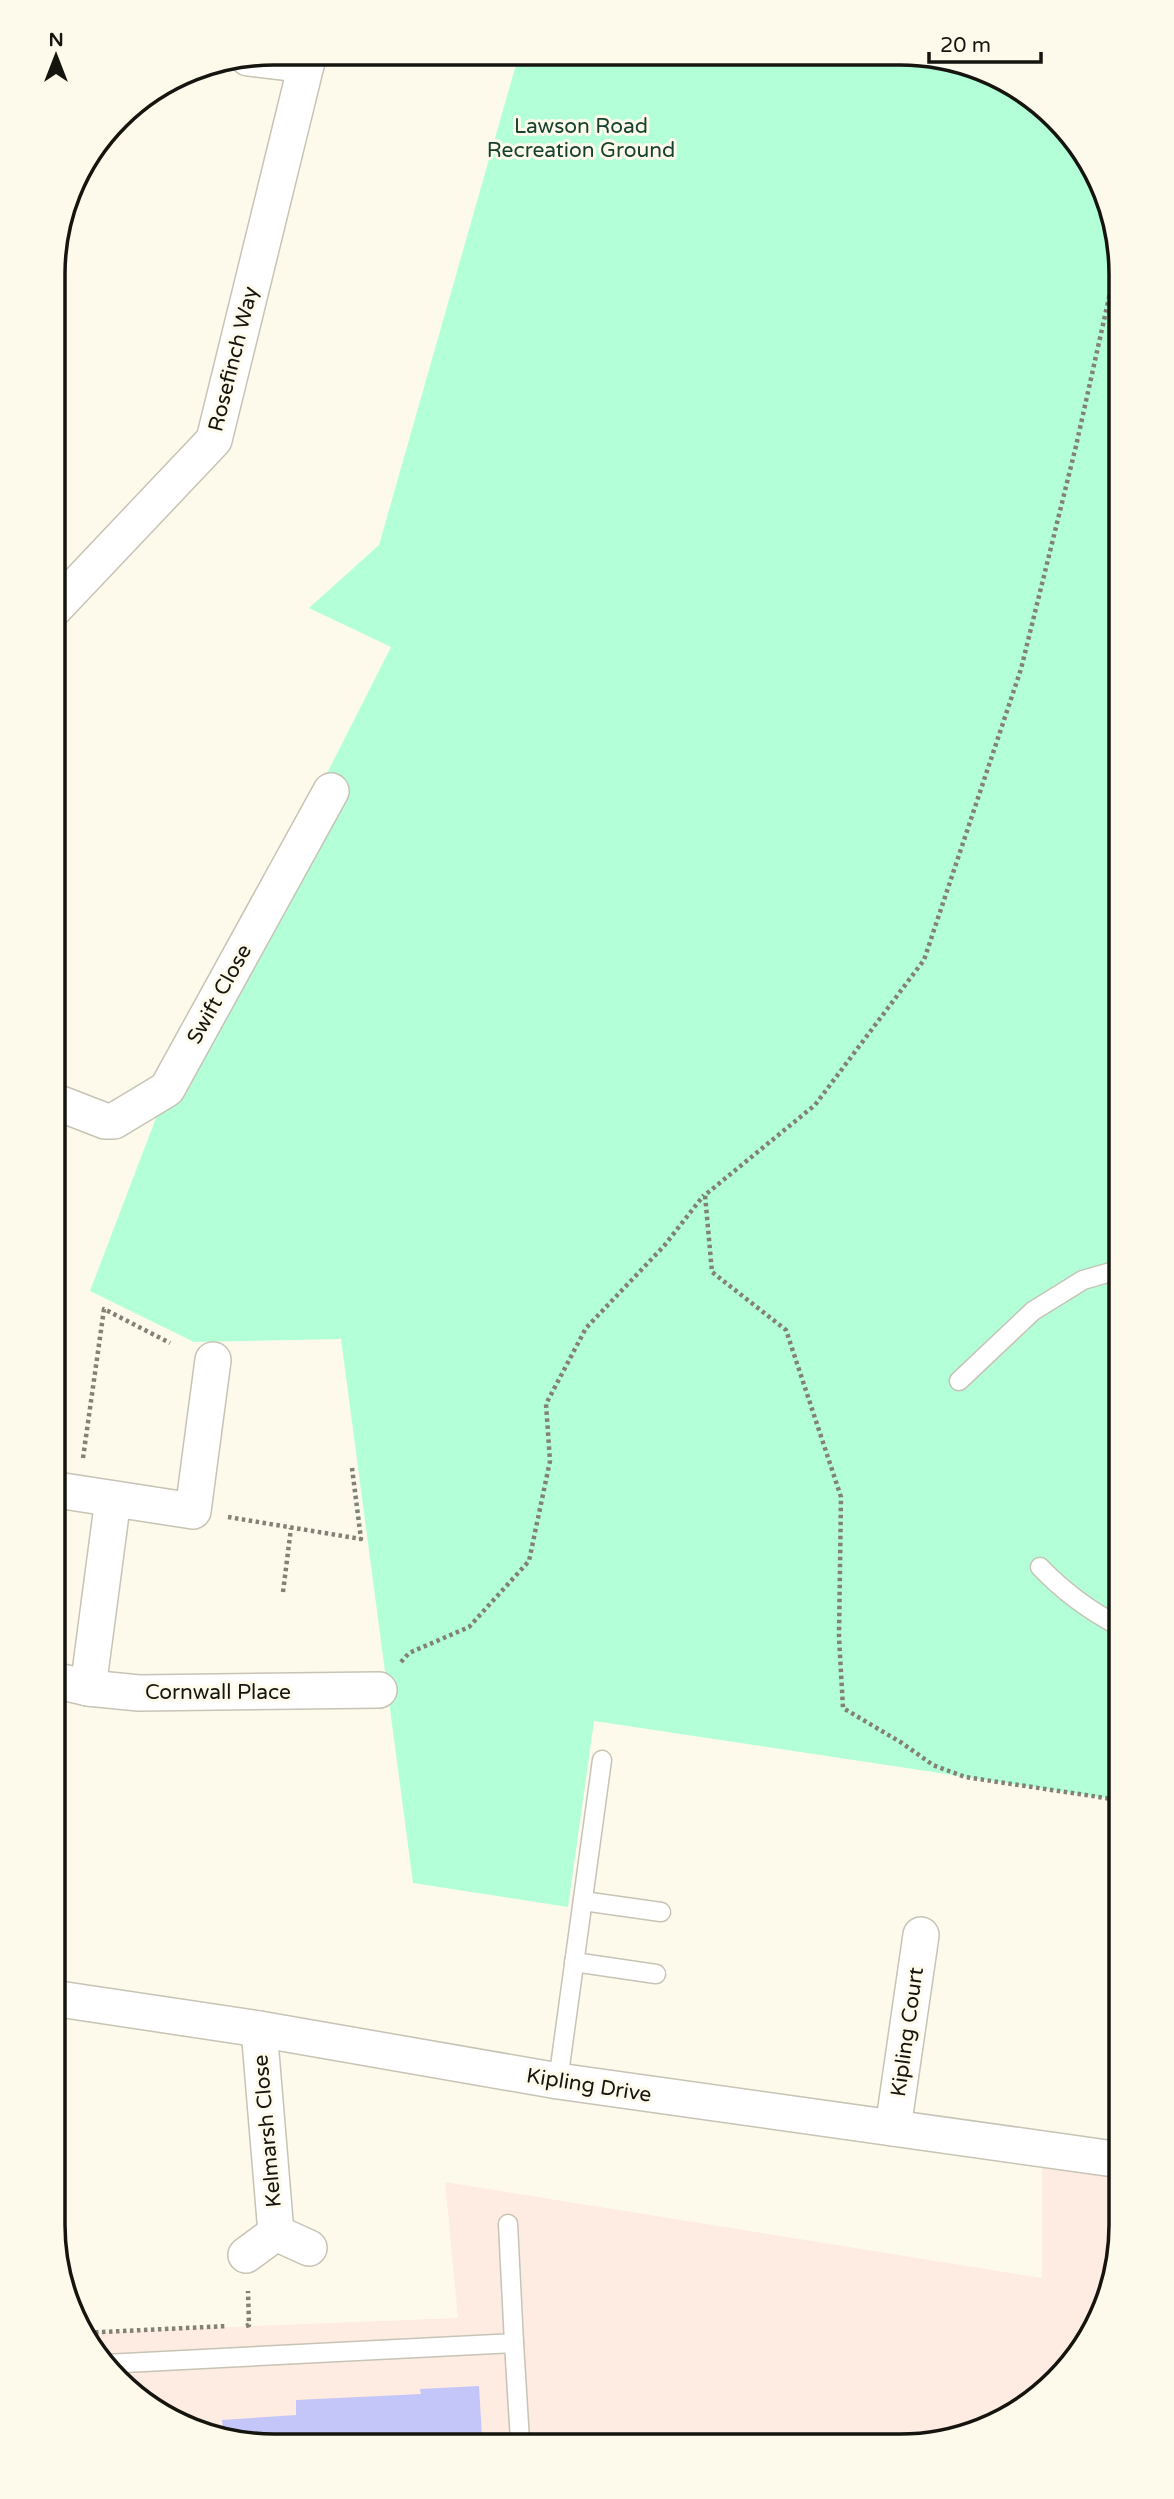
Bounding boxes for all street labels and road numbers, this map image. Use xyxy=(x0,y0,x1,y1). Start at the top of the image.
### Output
street label: Rosefinch Way xyxy=(203,284,264,434)
street label: Swift Close xyxy=(182,940,257,1048)
street label: Cornwall Place xyxy=(145,1680,291,1705)
street label: Kipling Court xyxy=(886,1966,929,2098)
street label: Kelmarsh Close xyxy=(248,2053,287,2208)
street label: Kipling Drive xyxy=(525,2063,653,2108)

